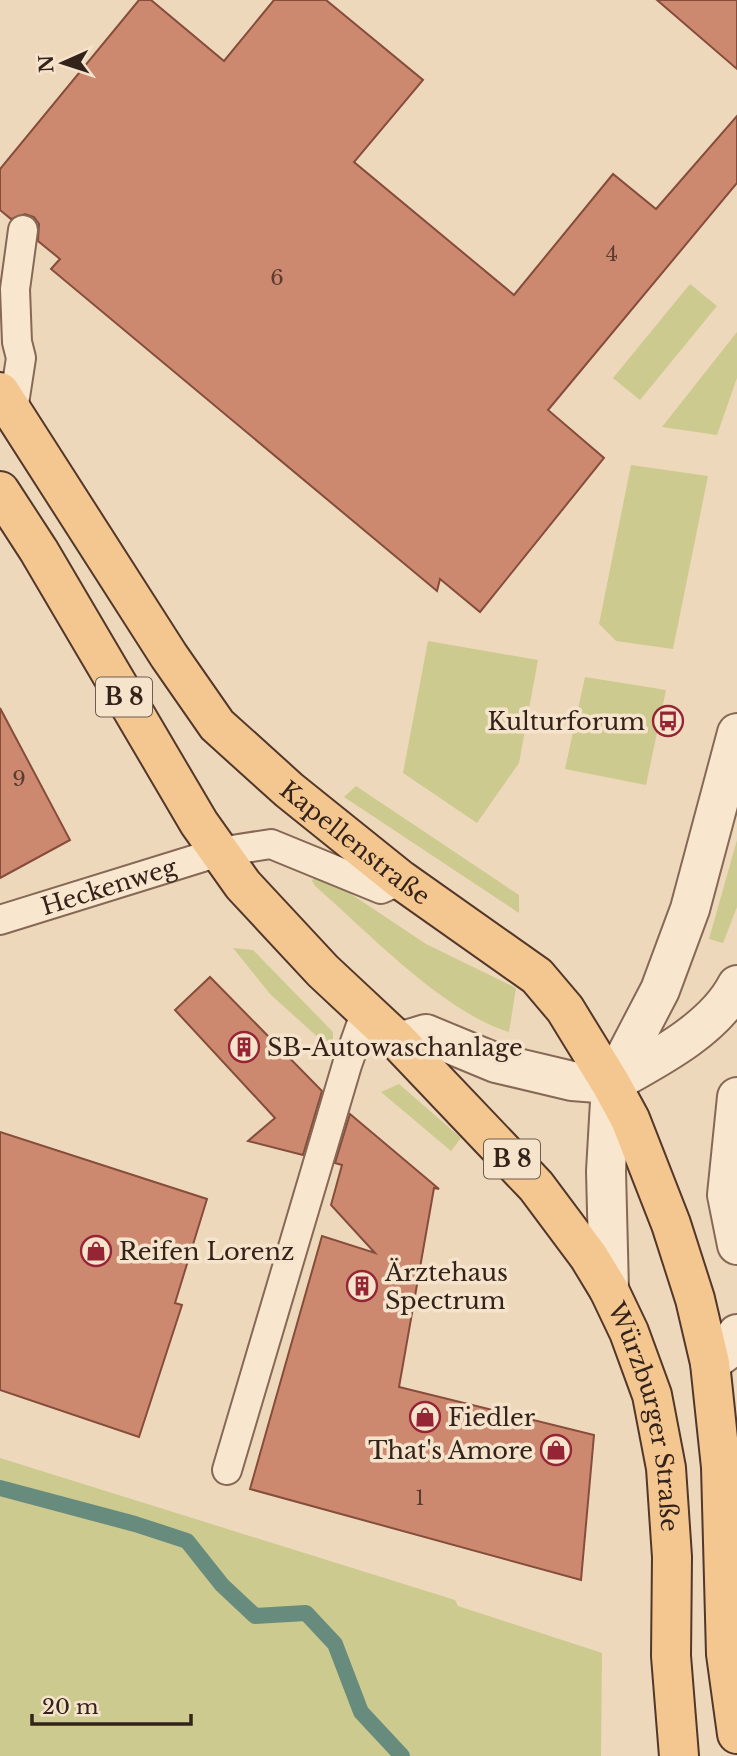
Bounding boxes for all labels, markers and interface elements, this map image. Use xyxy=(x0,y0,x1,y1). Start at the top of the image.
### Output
north arrow xyxy=(28,28,98,98)
text: N xyxy=(35,54,58,73)
house number: 4 xyxy=(606,241,618,267)
house number: 6 xyxy=(270,265,284,291)
road number: B 8 xyxy=(96,678,152,716)
bus stop icon: Kulturforum xyxy=(651,704,685,738)
place label: Kulturforum xyxy=(488,707,645,736)
house number: 9 xyxy=(12,766,26,792)
street label: Kapellenstraße xyxy=(274,774,436,910)
street label: Heckenweg xyxy=(38,851,181,921)
building icon: SB-Autowaschanlage xyxy=(227,1030,261,1064)
place label: SB-Autowaschanlage xyxy=(267,1033,523,1062)
road number: B 8 xyxy=(484,1140,540,1178)
shop icon: Reifen Lorenz xyxy=(79,1234,113,1268)
place label: Reifen Lorenz xyxy=(119,1237,294,1266)
place label: Ärztehaus Spectrum xyxy=(384,1258,508,1315)
building icon: Ärztehaus Spectrum xyxy=(345,1269,379,1303)
street label: Würzburger Straße xyxy=(602,1296,685,1533)
shop icon: Fiedler xyxy=(408,1400,442,1434)
place label: Fiedler xyxy=(448,1403,536,1432)
shop icon: That's Amore xyxy=(539,1433,573,1467)
place label: That's Amore xyxy=(368,1436,533,1465)
house number: 1 xyxy=(415,1485,425,1511)
scale bar xyxy=(32,1682,191,1726)
text: 20 m xyxy=(42,1694,99,1720)

